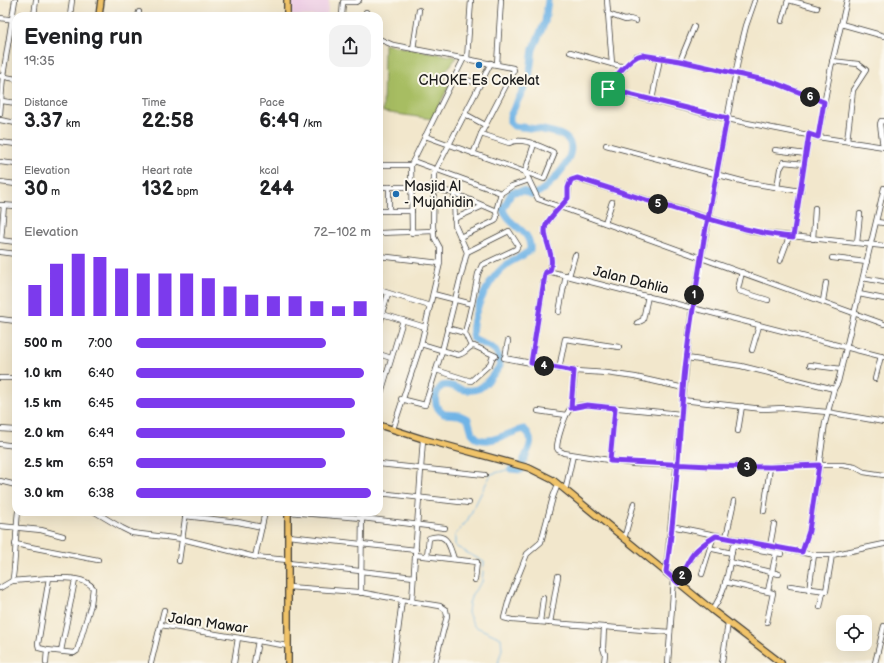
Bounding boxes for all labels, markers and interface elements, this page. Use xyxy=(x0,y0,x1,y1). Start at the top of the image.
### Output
text: Evening run xyxy=(24,24,143,51)
button: share xyxy=(329,25,371,67)
text: 19:35 xyxy=(24,53,55,69)
marker: CHOKE Es Cokelat xyxy=(474,60,484,70)
place label: CHOKE Es Cokelat xyxy=(419,72,540,89)
pin xyxy=(591,72,625,106)
icon: arrive xyxy=(597,78,619,100)
pin: 6 xyxy=(800,87,820,107)
text: 6 xyxy=(807,90,813,103)
text: Distance xyxy=(24,96,68,109)
text: Time xyxy=(142,96,166,109)
text: Pace xyxy=(259,96,284,109)
text: 3.37 xyxy=(24,109,63,133)
text: 22:58 xyxy=(142,109,194,133)
text: 6:49 xyxy=(259,109,300,133)
text: km xyxy=(63,117,80,130)
text: /km xyxy=(300,117,322,130)
text: Elevation xyxy=(24,164,70,177)
text: Heart rate xyxy=(142,164,192,177)
text: kcal xyxy=(259,164,279,177)
text: 30 xyxy=(24,177,48,201)
text: 132 xyxy=(142,177,174,201)
text: 244 xyxy=(259,177,294,201)
place label: Masjid Al - Mujahidin xyxy=(404,178,474,211)
text: m xyxy=(48,185,60,198)
text: bpm xyxy=(174,185,198,198)
marker: Masjid Al - Mujahidin xyxy=(391,189,401,199)
pin: 5 xyxy=(648,194,668,214)
text: 5 xyxy=(655,197,661,210)
text: Elevation xyxy=(24,224,78,240)
text: 72–102 m xyxy=(314,224,371,240)
street label: Jalan Dahlia xyxy=(591,262,671,298)
pin: 1 xyxy=(684,285,704,305)
text: 1 xyxy=(692,288,696,301)
text: 500 m xyxy=(24,335,62,351)
text: 7:00 xyxy=(88,335,112,351)
pin: 4 xyxy=(534,356,554,376)
text: 4 xyxy=(541,359,547,372)
text: 1.0 km xyxy=(24,365,62,381)
text: 6:40 xyxy=(88,365,114,381)
text: 1.5 km xyxy=(24,395,61,411)
text: 6:45 xyxy=(88,395,114,411)
text: 2.0 km xyxy=(24,425,64,441)
text: 6:49 xyxy=(88,425,114,441)
text: 2.5 km xyxy=(24,455,64,471)
text: 6:59 xyxy=(88,455,114,471)
pin: 3 xyxy=(737,457,757,477)
text: 3 xyxy=(744,460,750,473)
text: 3.0 km xyxy=(24,485,64,501)
text: 6:38 xyxy=(88,485,114,501)
pin: 2 xyxy=(672,566,692,586)
text: 2 xyxy=(679,569,685,582)
street label: Jalan Mawar xyxy=(167,609,250,637)
map controls xyxy=(836,615,872,651)
button: locate xyxy=(836,615,872,651)

